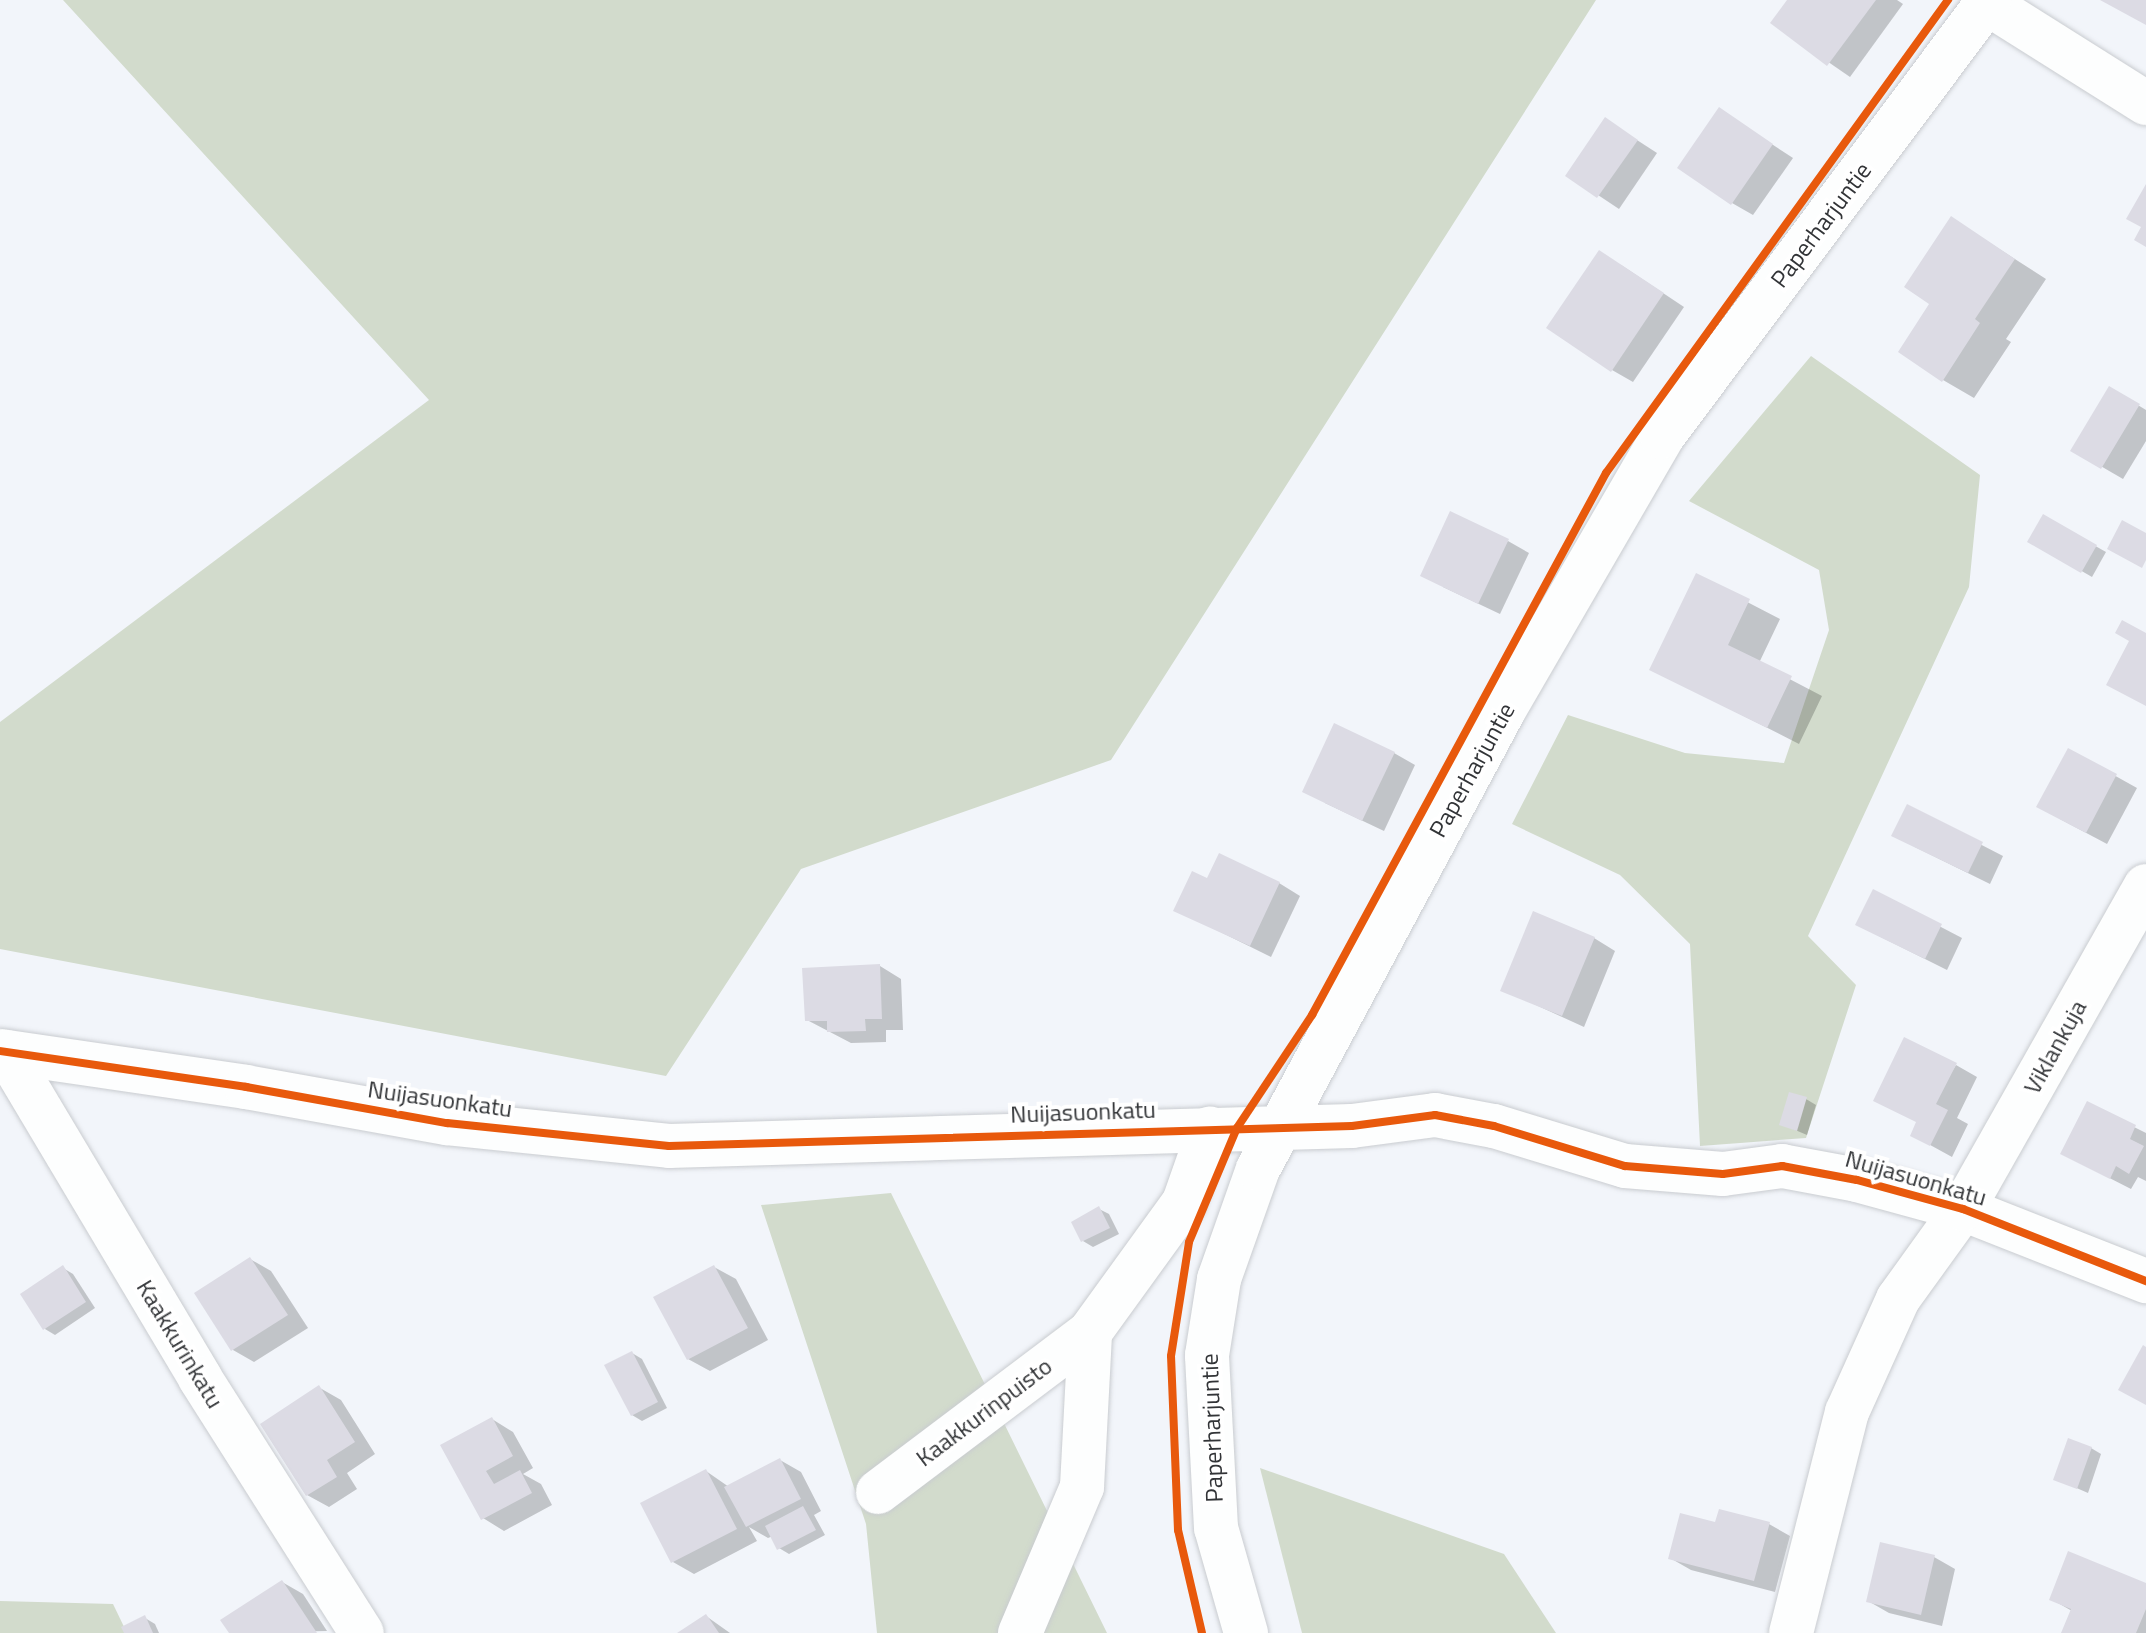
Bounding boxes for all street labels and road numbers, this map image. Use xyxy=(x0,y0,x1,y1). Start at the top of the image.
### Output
street label: Paperharjuntie xyxy=(1765,157,1877,293)
street label: Paperharjuntie xyxy=(1423,698,1521,842)
street label: Viklankuja xyxy=(2018,995,2092,1099)
street label: Nuijasuonkatu xyxy=(366,1075,514,1123)
street label: Nuijasuonkatu xyxy=(1010,1095,1156,1129)
street label: Nuijasuonkatu xyxy=(1842,1144,1990,1212)
street label: Kaakkurinkatu xyxy=(130,1275,230,1413)
street label: Kaakkurinpuisto xyxy=(910,1352,1058,1472)
street label: Paperharjuntie xyxy=(1195,1353,1229,1503)

